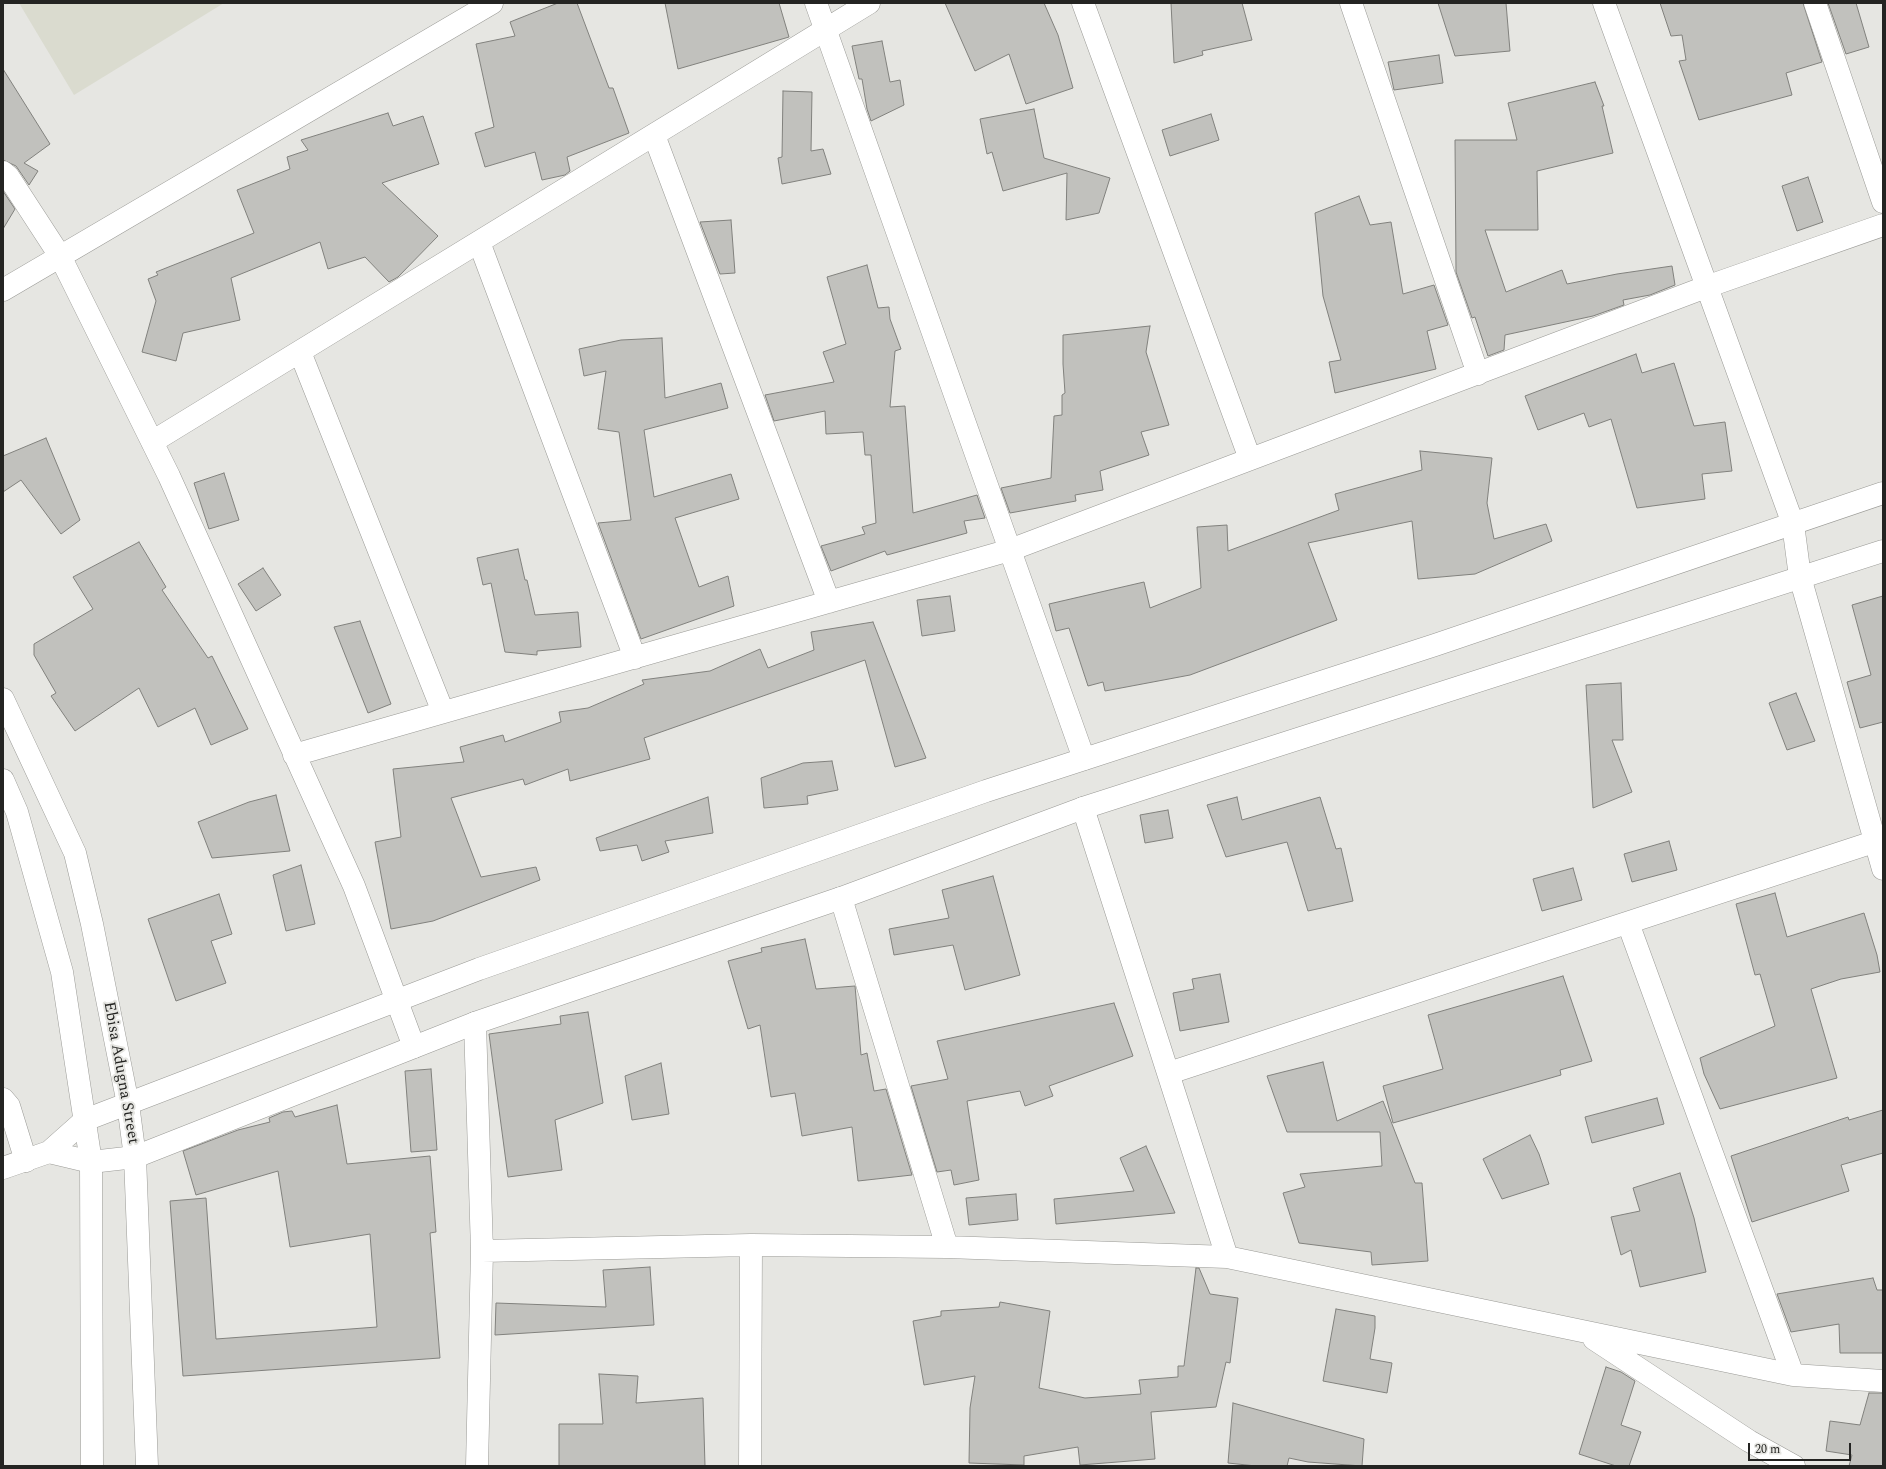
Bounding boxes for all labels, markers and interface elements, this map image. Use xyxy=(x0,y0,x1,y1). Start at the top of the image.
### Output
street label: Ebisa Adugna Street xyxy=(98,1000,142,1146)
scale bar xyxy=(1750,1435,1853,1461)
text: 20 m xyxy=(1755,1440,1780,1459)

